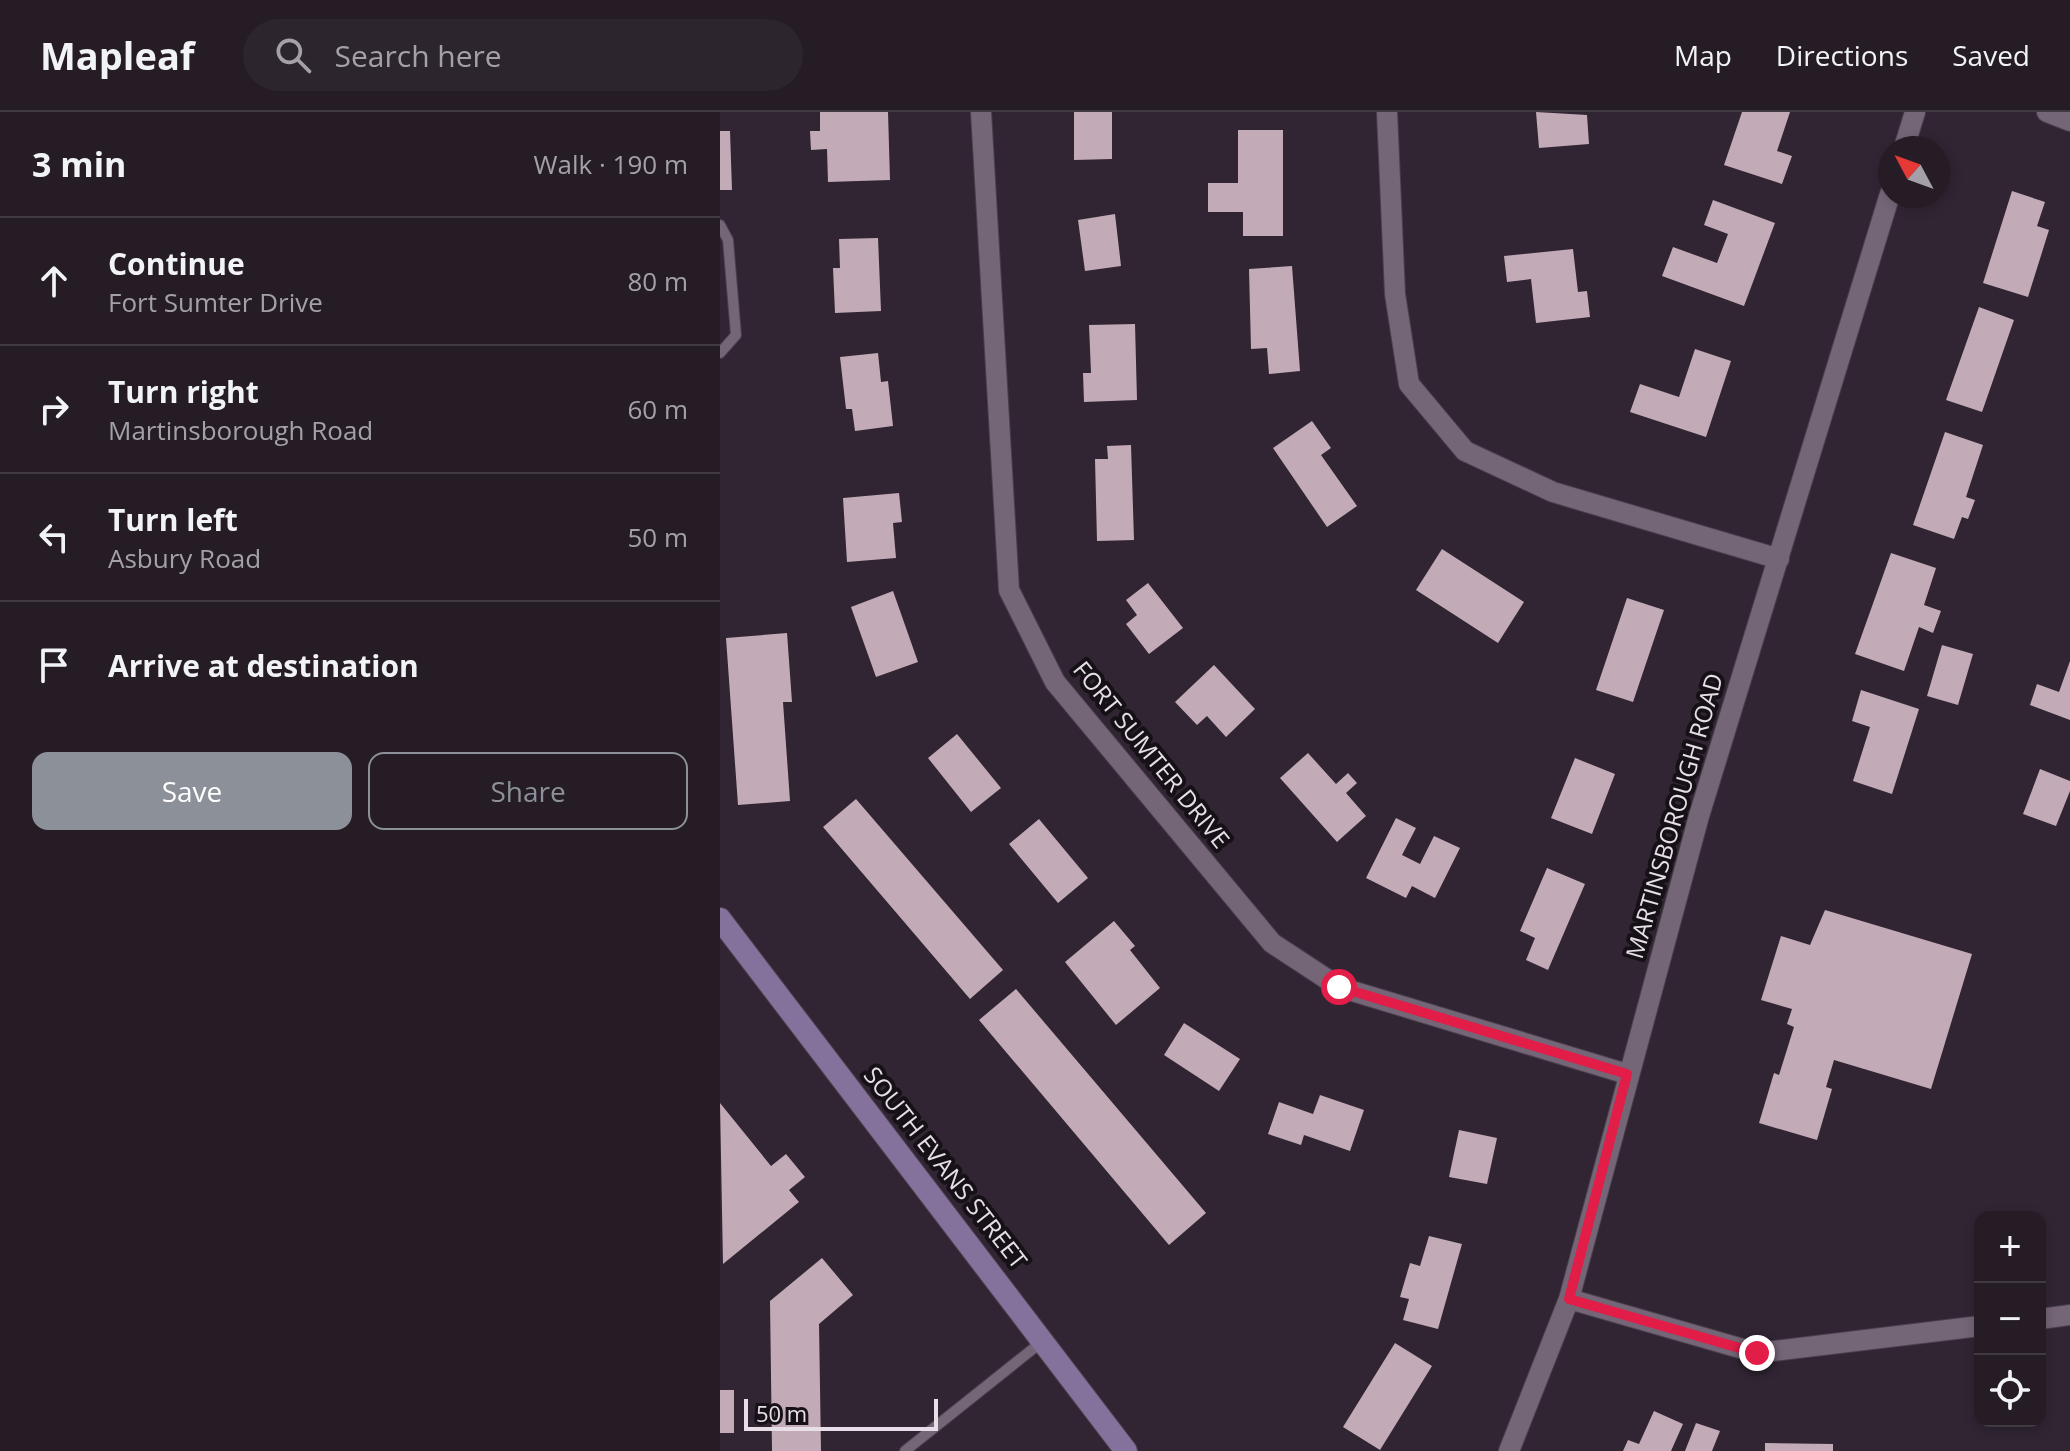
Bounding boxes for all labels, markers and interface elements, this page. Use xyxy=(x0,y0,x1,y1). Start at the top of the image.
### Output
search box xyxy=(243,19,803,91)
text: Mapleaf xyxy=(40,29,195,81)
icon: search xyxy=(271,33,315,77)
text: Search here xyxy=(335,35,502,76)
text: Map xyxy=(1674,36,1732,74)
text: Directions xyxy=(1776,36,1908,74)
text: Saved xyxy=(1952,36,2030,74)
north arrow xyxy=(1878,136,1950,208)
text: 3 min xyxy=(32,141,126,187)
text: Walk · 190 m xyxy=(534,146,688,182)
text: Continue xyxy=(108,243,245,284)
icon: ahead xyxy=(32,259,76,303)
text: 80 m xyxy=(627,263,688,299)
text: Fort Sumter Drive xyxy=(108,284,323,320)
text: Turn right xyxy=(108,371,259,412)
icon: right xyxy=(32,387,76,431)
text: 60 m xyxy=(627,391,688,427)
text: Martinsborough Road xyxy=(108,412,373,448)
text: Turn left xyxy=(108,499,238,540)
icon: left xyxy=(32,515,76,559)
text: 50 m xyxy=(627,519,688,555)
text: Asbury Road xyxy=(108,540,261,576)
icon: arrive xyxy=(32,643,76,687)
text: Arrive at destination xyxy=(108,645,419,686)
street label: FORT SUMTER DRIVE xyxy=(1066,654,1238,854)
street label: MARTINSBOROUGH ROAD xyxy=(1617,669,1730,962)
button: Save xyxy=(32,752,352,830)
button: Share xyxy=(368,752,688,830)
route start xyxy=(1321,969,1357,1005)
street label: SOUTH EVANS STREET xyxy=(857,1059,1035,1275)
map controls xyxy=(1974,1211,2046,1427)
button: + xyxy=(1974,1211,2046,1283)
button: − xyxy=(1974,1283,2046,1355)
route end xyxy=(1739,1335,1775,1371)
button: locate xyxy=(1974,1355,2046,1427)
scale bar xyxy=(744,1395,938,1431)
text: 50 m xyxy=(756,1398,807,1428)

